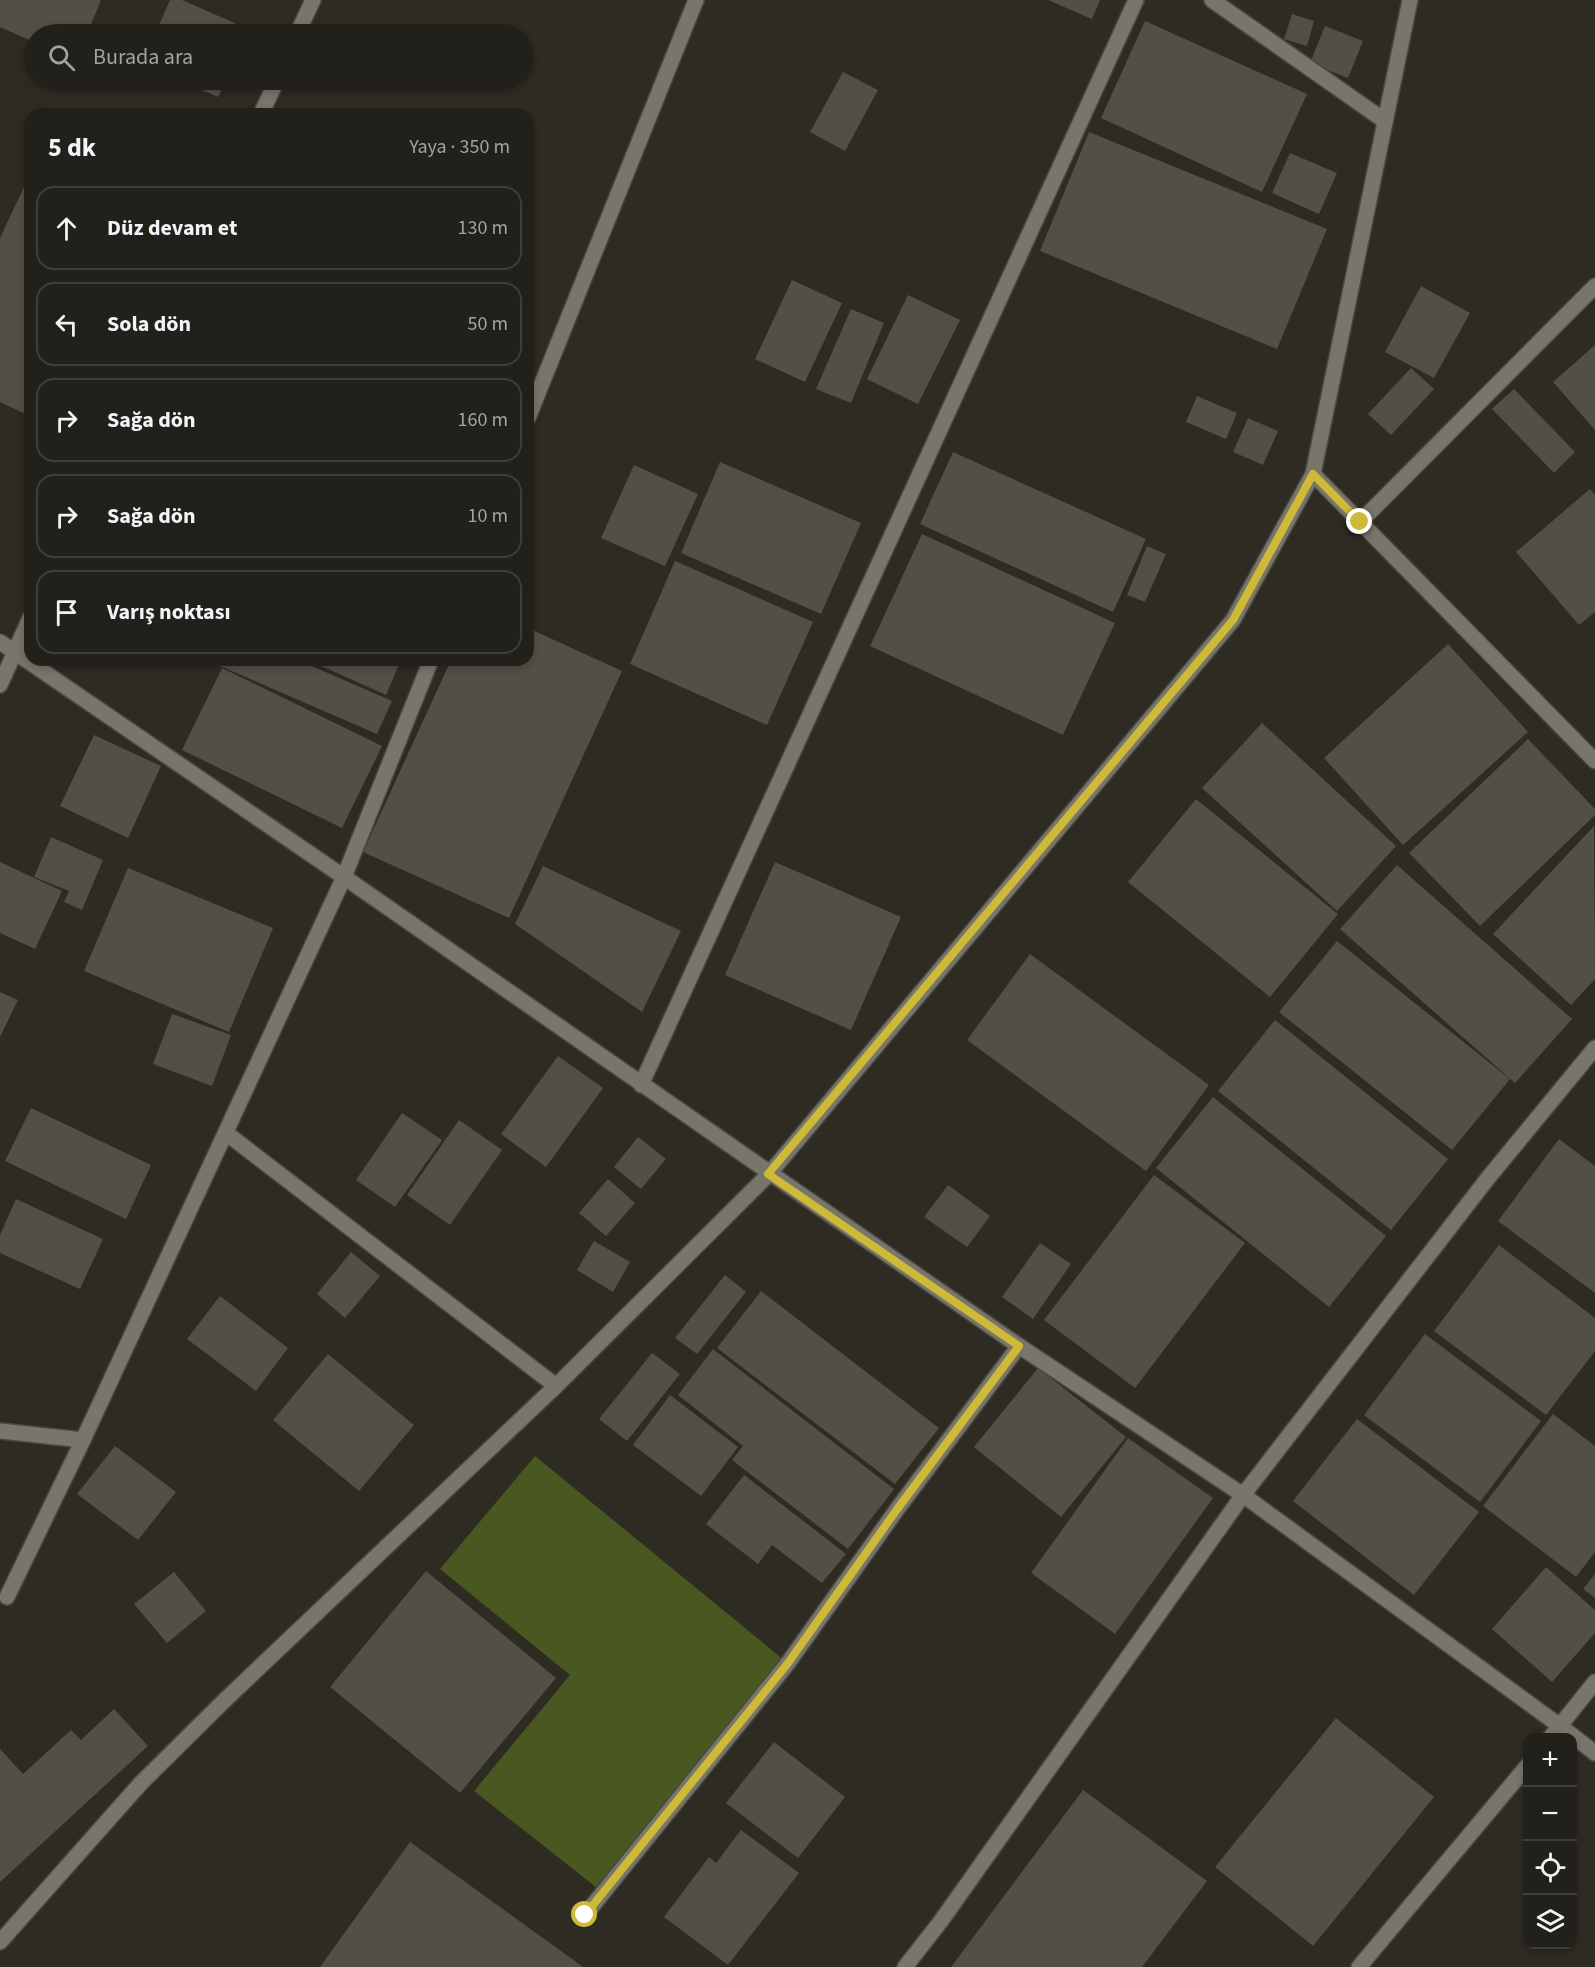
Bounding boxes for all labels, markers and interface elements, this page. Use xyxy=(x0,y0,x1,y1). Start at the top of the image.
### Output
search box xyxy=(24,24,534,90)
icon: search xyxy=(45,41,78,74)
text: Burada ara xyxy=(93,41,193,73)
text: 5 dk xyxy=(48,129,96,166)
text: Yaya · 350 m xyxy=(409,133,510,161)
icon: ahead xyxy=(50,212,83,245)
text: Düz devam et xyxy=(107,212,237,244)
text: 130 m xyxy=(458,214,508,242)
icon: left xyxy=(50,308,83,341)
text: Sola dön xyxy=(107,308,191,340)
text: 50 m xyxy=(468,310,508,338)
icon: right xyxy=(50,404,83,437)
text: Sağa dön xyxy=(107,404,196,436)
text: 160 m xyxy=(458,406,508,434)
icon: right xyxy=(50,500,83,533)
text: Sağa dön xyxy=(107,500,196,532)
text: 10 m xyxy=(468,502,508,530)
route end xyxy=(1346,508,1372,534)
icon: arrive xyxy=(50,596,83,629)
text: Varış noktası xyxy=(107,596,231,628)
map controls xyxy=(1523,1733,1577,1949)
button: + xyxy=(1523,1733,1577,1787)
button: − xyxy=(1523,1787,1577,1841)
button: locate xyxy=(1523,1841,1577,1895)
button: layers xyxy=(1523,1895,1577,1949)
route start xyxy=(571,1901,597,1927)

